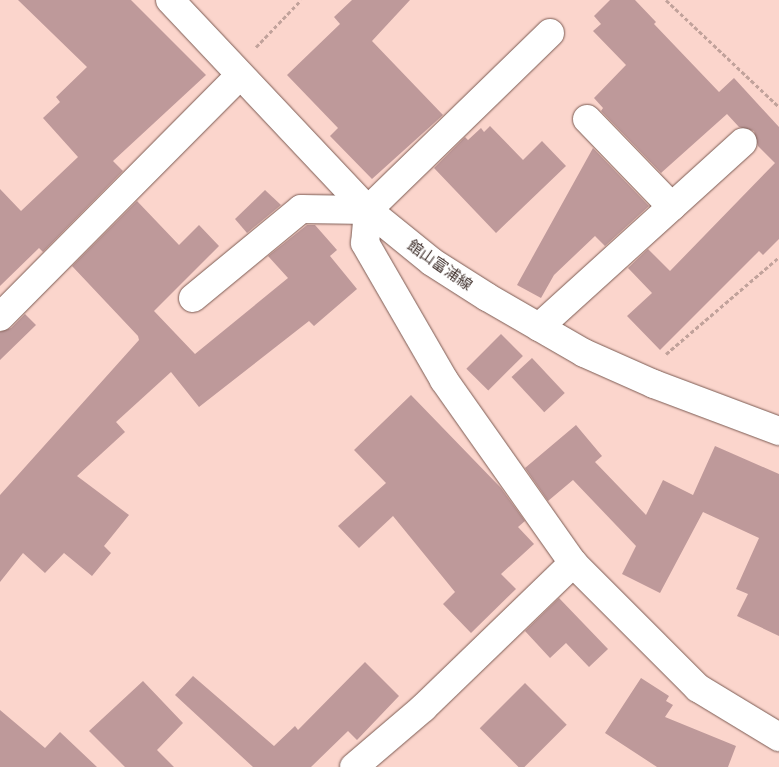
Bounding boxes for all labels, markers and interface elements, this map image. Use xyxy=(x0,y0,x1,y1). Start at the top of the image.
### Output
street label: 館山富浦線 xyxy=(404,236,476,294)

